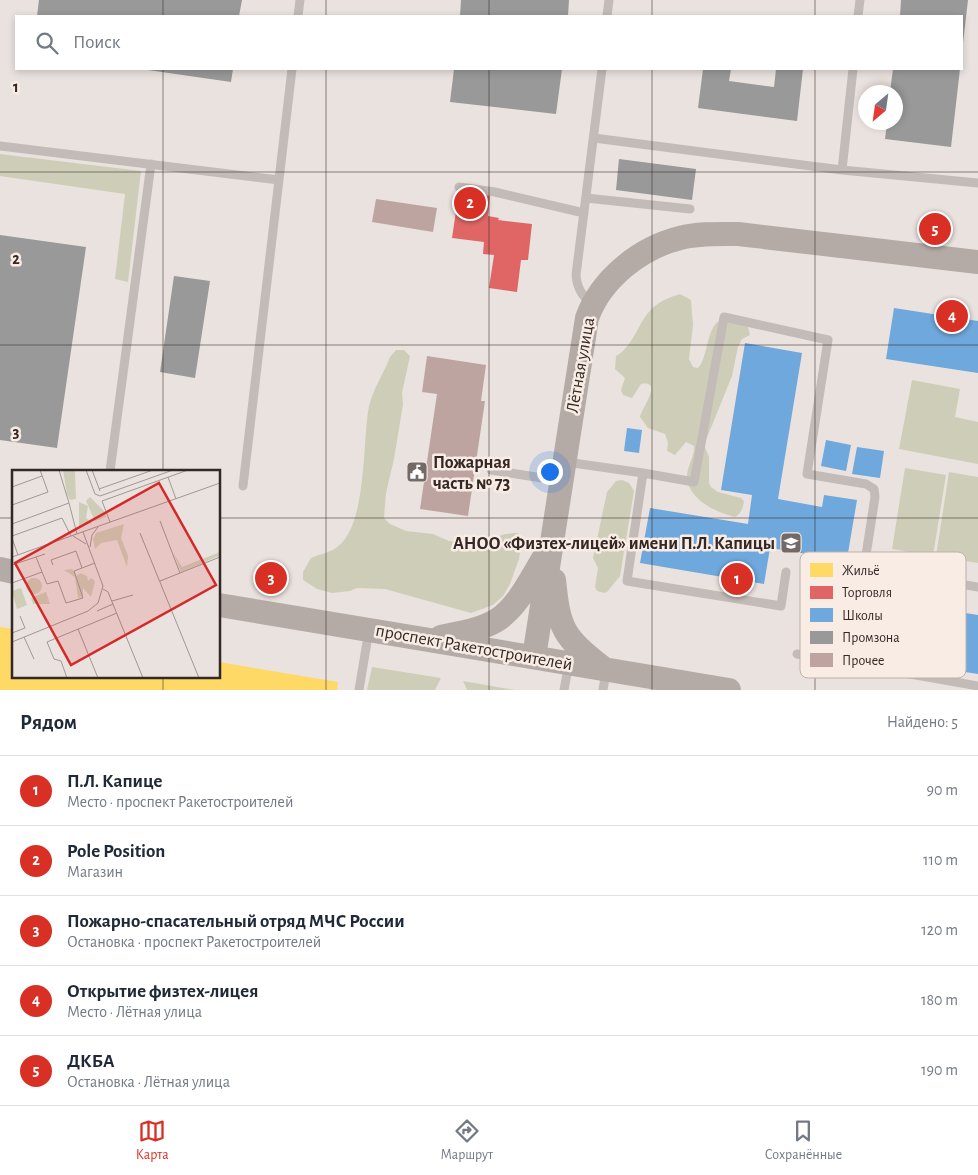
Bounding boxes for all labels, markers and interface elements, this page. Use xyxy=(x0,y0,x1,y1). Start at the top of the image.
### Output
search box xyxy=(15,15,963,70)
icon: search xyxy=(33,29,61,57)
text: Поиск xyxy=(73,33,120,52)
text: 1 xyxy=(13,79,19,95)
north arrow xyxy=(858,85,903,130)
pin: 2 xyxy=(454,184,486,222)
pin: 5 xyxy=(919,210,951,248)
text: 2 xyxy=(12,251,20,267)
pin: 4 xyxy=(936,297,968,335)
street label: Лётная улица xyxy=(564,316,598,414)
text: 3 xyxy=(13,424,20,440)
place label: Пожарная часть № 73 xyxy=(433,454,511,493)
your location xyxy=(537,459,563,485)
public building icon: Пожарная часть № 73 xyxy=(405,460,429,484)
inset map xyxy=(12,470,220,678)
school or university icon: АНОО «Физтех-лицей» имени П.Л. Капицы xyxy=(779,531,803,555)
place label: АНОО «Физтех-лицей» имени П.Л. Капицы xyxy=(453,535,775,553)
legend xyxy=(800,552,966,678)
pin: 3 xyxy=(255,559,287,597)
pin: 1 xyxy=(721,560,753,598)
text: Жильё xyxy=(842,564,880,578)
text: Торговля xyxy=(842,586,892,600)
text: Школы xyxy=(842,609,883,623)
street label: проспект Ракетостроителей xyxy=(374,622,574,674)
text: Промзона xyxy=(842,631,900,645)
text: Прочее xyxy=(842,654,885,668)
text: Рядом xyxy=(20,712,77,733)
text: Найдено: 5 xyxy=(887,714,958,730)
text: П.Л. Капице xyxy=(67,772,163,791)
text: 1 xyxy=(33,782,39,798)
text: 90 m xyxy=(927,782,958,798)
text: Место · проспект Ракетостроителей xyxy=(67,794,293,810)
text: Pole Position xyxy=(67,842,165,861)
text: 2 xyxy=(32,852,40,868)
text: 110 m xyxy=(923,852,958,868)
text: Магазин xyxy=(67,864,123,880)
text: Пожарно-спасательный отряд МЧС России xyxy=(67,912,405,931)
text: 3 xyxy=(33,922,39,938)
text: 120 m xyxy=(921,922,958,938)
text: Остановка · проспект Ракетостроителей xyxy=(67,934,321,950)
text: Открытие физтех-лицея xyxy=(67,982,258,1001)
text: 4 xyxy=(32,992,40,1008)
text: 180 m xyxy=(921,992,958,1008)
text: Место · Лётная улица xyxy=(67,1004,202,1020)
text: ДКБА xyxy=(67,1052,115,1071)
text: 5 xyxy=(33,1062,39,1078)
text: 190 m xyxy=(921,1062,958,1078)
text: Остановка · Лётная улица xyxy=(67,1074,230,1090)
tab: Карта xyxy=(136,1117,169,1164)
tab: Маршрут xyxy=(440,1117,493,1164)
tab: Сохранённые xyxy=(765,1117,842,1164)

